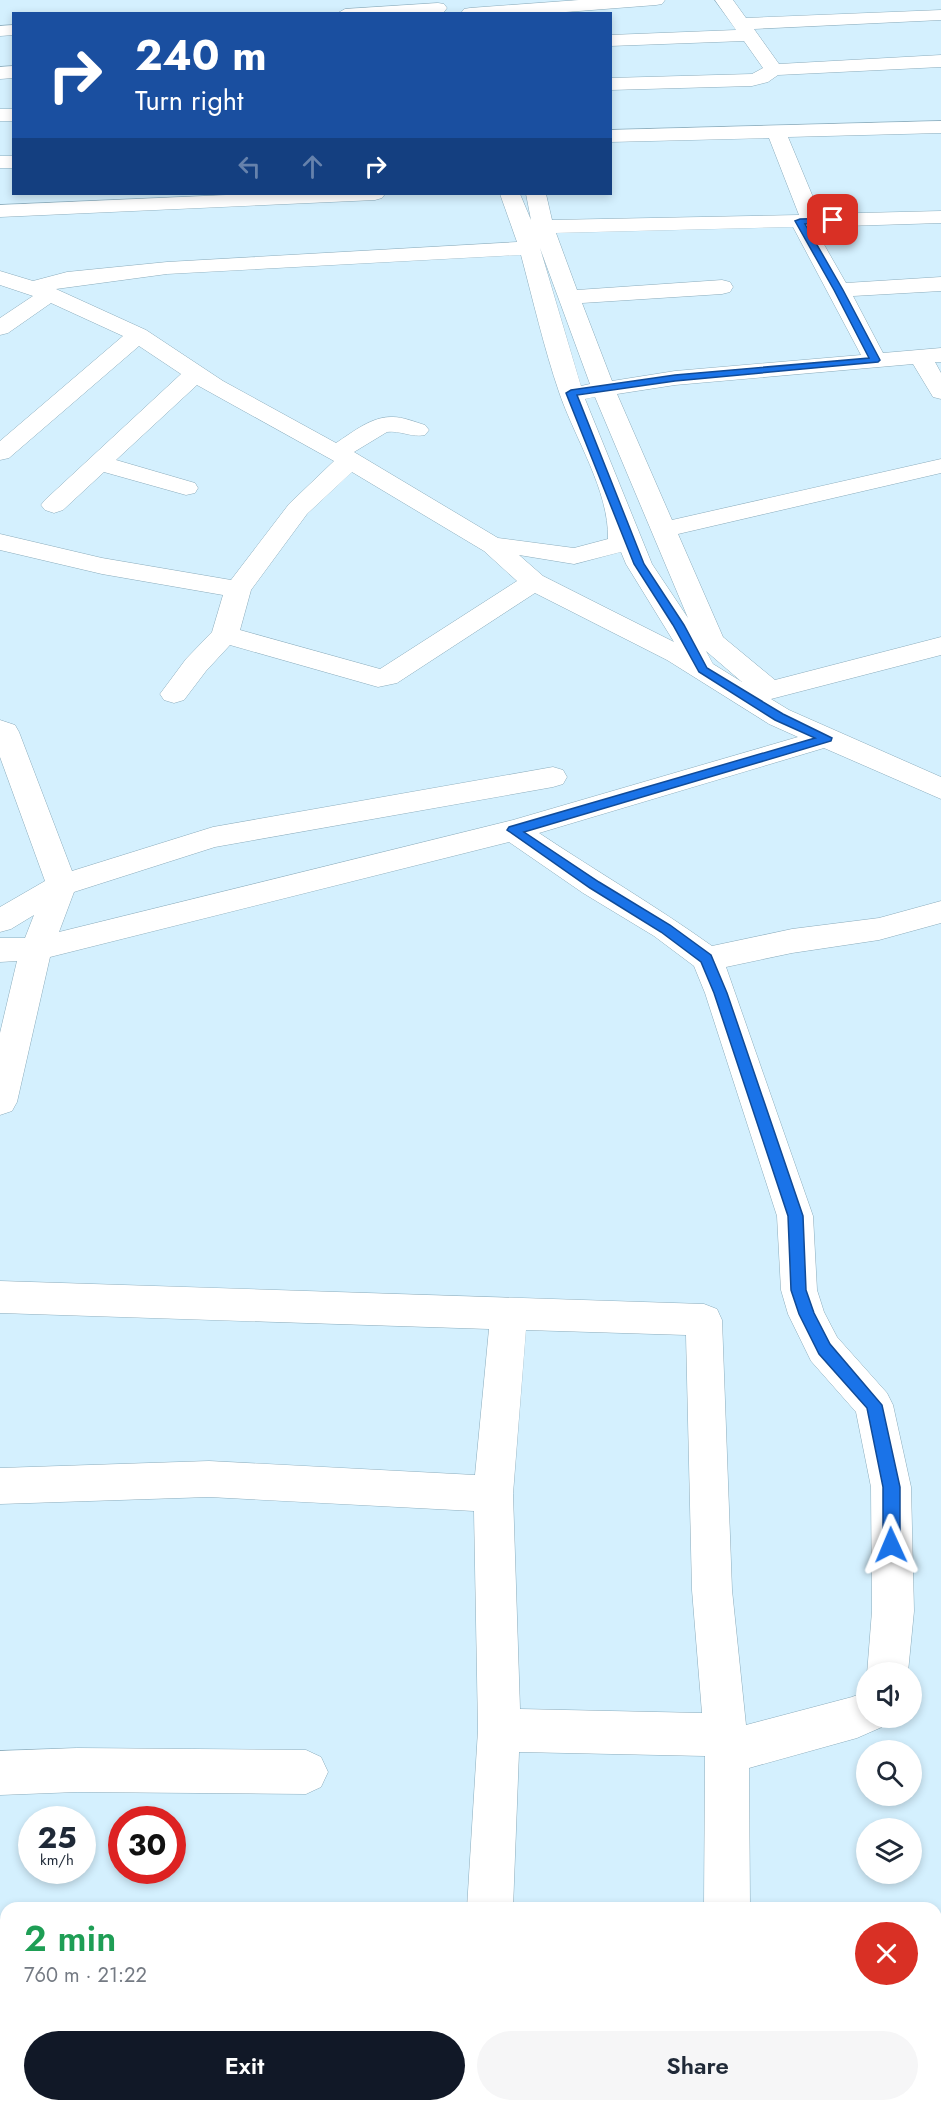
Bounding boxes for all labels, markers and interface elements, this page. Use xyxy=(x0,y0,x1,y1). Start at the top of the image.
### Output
text: 240 m xyxy=(135,25,267,86)
icon: right xyxy=(36,36,114,114)
text: Turn right xyxy=(135,81,243,120)
icon: left xyxy=(233,150,266,183)
icon: ahead xyxy=(296,150,329,183)
icon: right xyxy=(359,150,392,183)
pin xyxy=(807,194,858,245)
icon: arrive xyxy=(816,203,849,236)
position arrow xyxy=(859,1513,923,1577)
map controls xyxy=(856,1662,922,1884)
button: sound xyxy=(856,1662,922,1728)
button: search xyxy=(856,1740,922,1806)
speed limit sign: 30 xyxy=(108,1806,186,1884)
text: 25 xyxy=(37,1816,77,1859)
button: layers xyxy=(856,1818,922,1884)
text: km/h xyxy=(40,1849,74,1871)
text: 2 min xyxy=(24,1912,116,1964)
button: close xyxy=(855,1922,918,1985)
text: 760 m · 21:22 xyxy=(24,1961,147,1990)
button: Exit xyxy=(24,2031,465,2100)
button: Share xyxy=(477,2031,918,2100)

